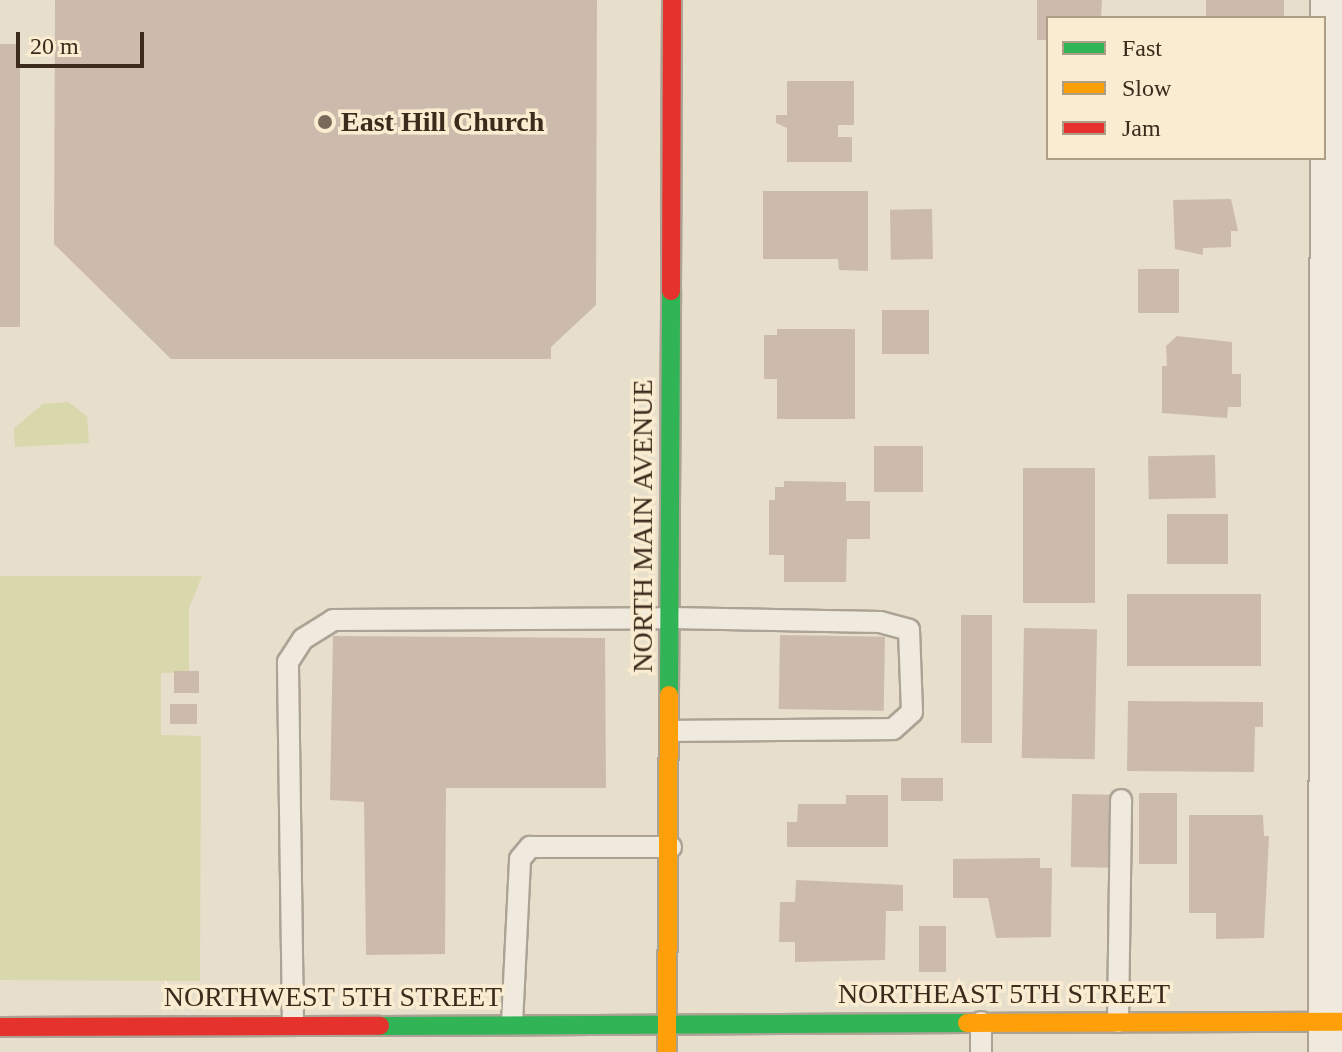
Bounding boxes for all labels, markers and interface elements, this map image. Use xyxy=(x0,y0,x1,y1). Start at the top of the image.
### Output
scale bar xyxy=(20,16,148,66)
legend xyxy=(1046,16,1326,160)
text: 20 m xyxy=(30,33,79,59)
text: Fast xyxy=(1122,35,1162,61)
text: Slow xyxy=(1122,75,1171,101)
place label: East Hill Church xyxy=(341,105,544,139)
marker: East Hill Church xyxy=(316,113,334,131)
text: Jam xyxy=(1122,115,1161,141)
street label: NORTH MAIN AVENUE xyxy=(626,379,660,673)
street label: NORTHEAST 5TH STREET xyxy=(838,977,1170,1011)
street label: NORTHWEST 5TH STREET xyxy=(164,980,502,1014)

